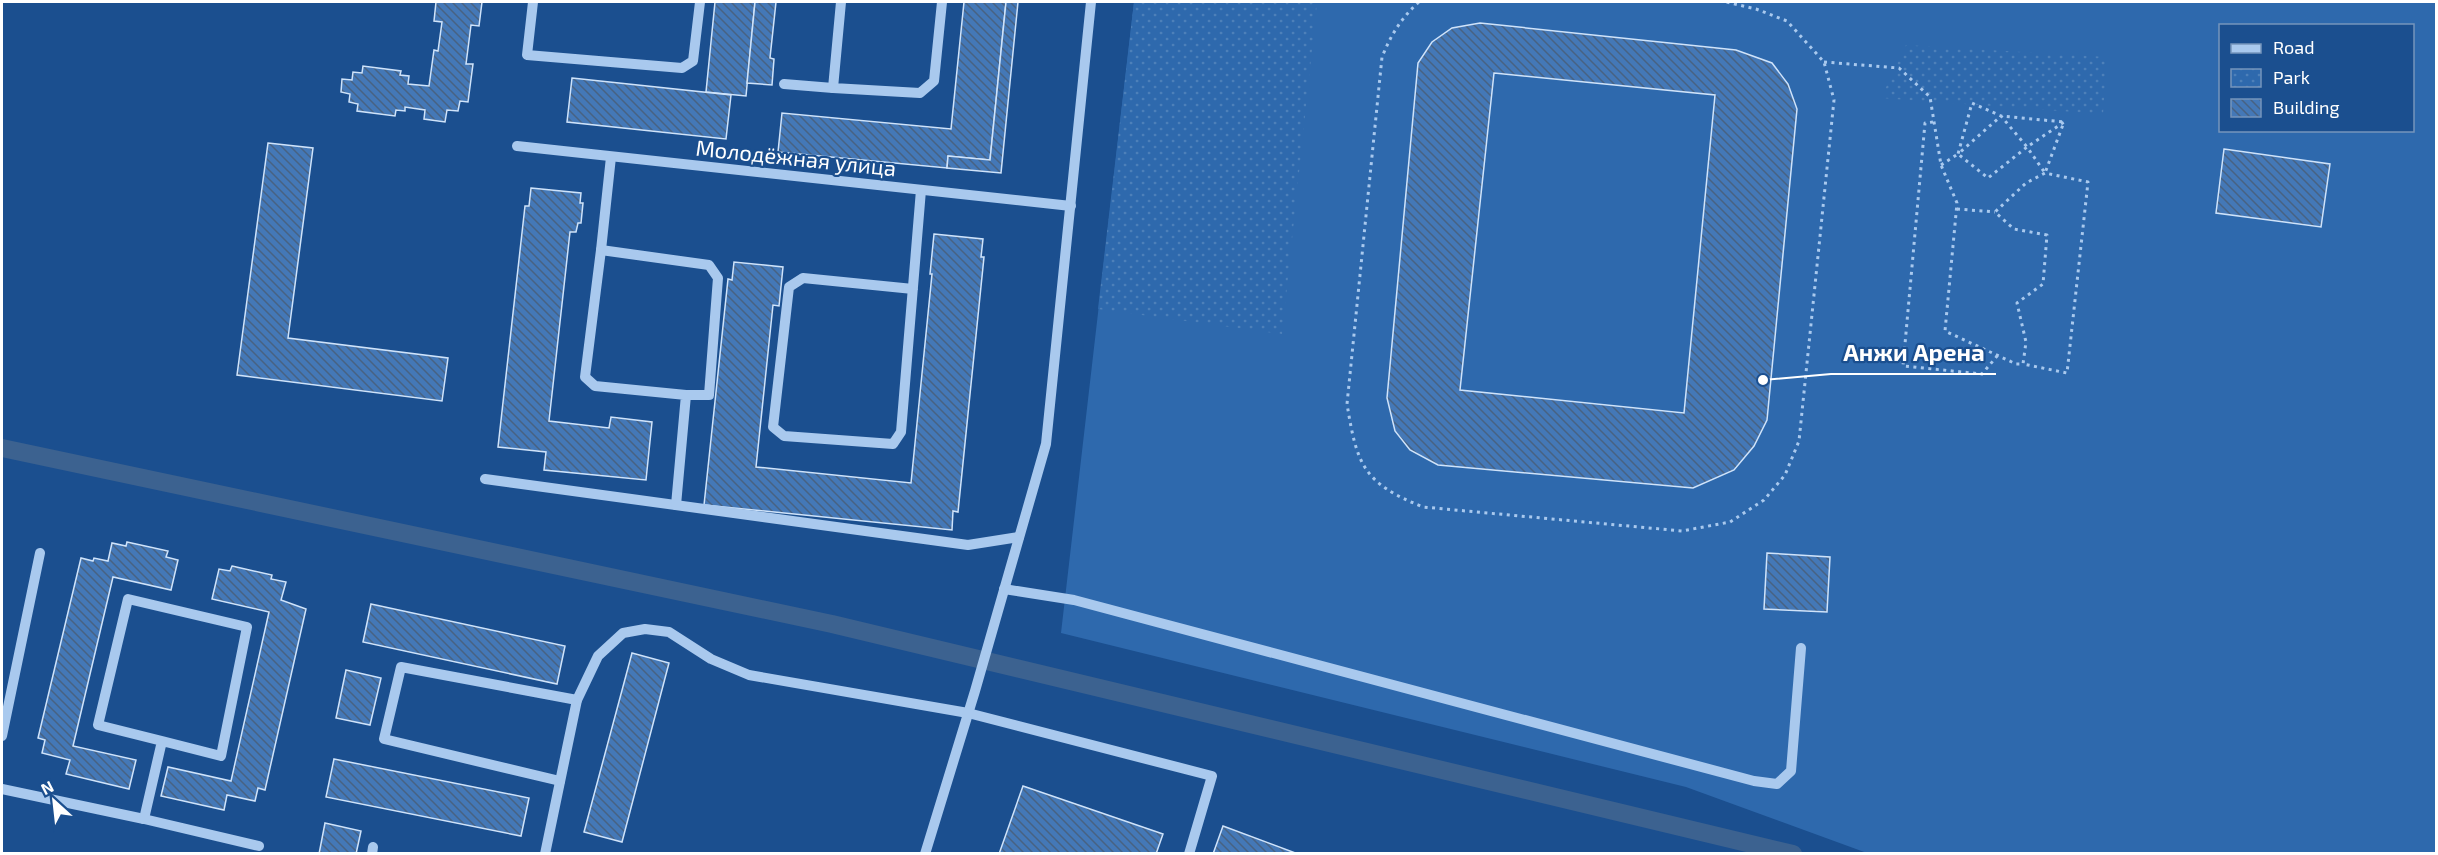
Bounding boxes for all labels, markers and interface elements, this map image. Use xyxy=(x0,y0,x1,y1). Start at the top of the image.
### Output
legend xyxy=(2219,24,2414,132)
text: Road xyxy=(2273,36,2314,58)
text: Park xyxy=(2273,66,2310,88)
text: Building xyxy=(2273,96,2340,118)
street label: Молодёжная улица xyxy=(694,134,898,181)
callout: Анжи Арена xyxy=(1831,332,1996,374)
text: Анжи Арена xyxy=(1843,337,1985,366)
north arrow xyxy=(24,771,84,831)
text: N xyxy=(37,776,56,798)

